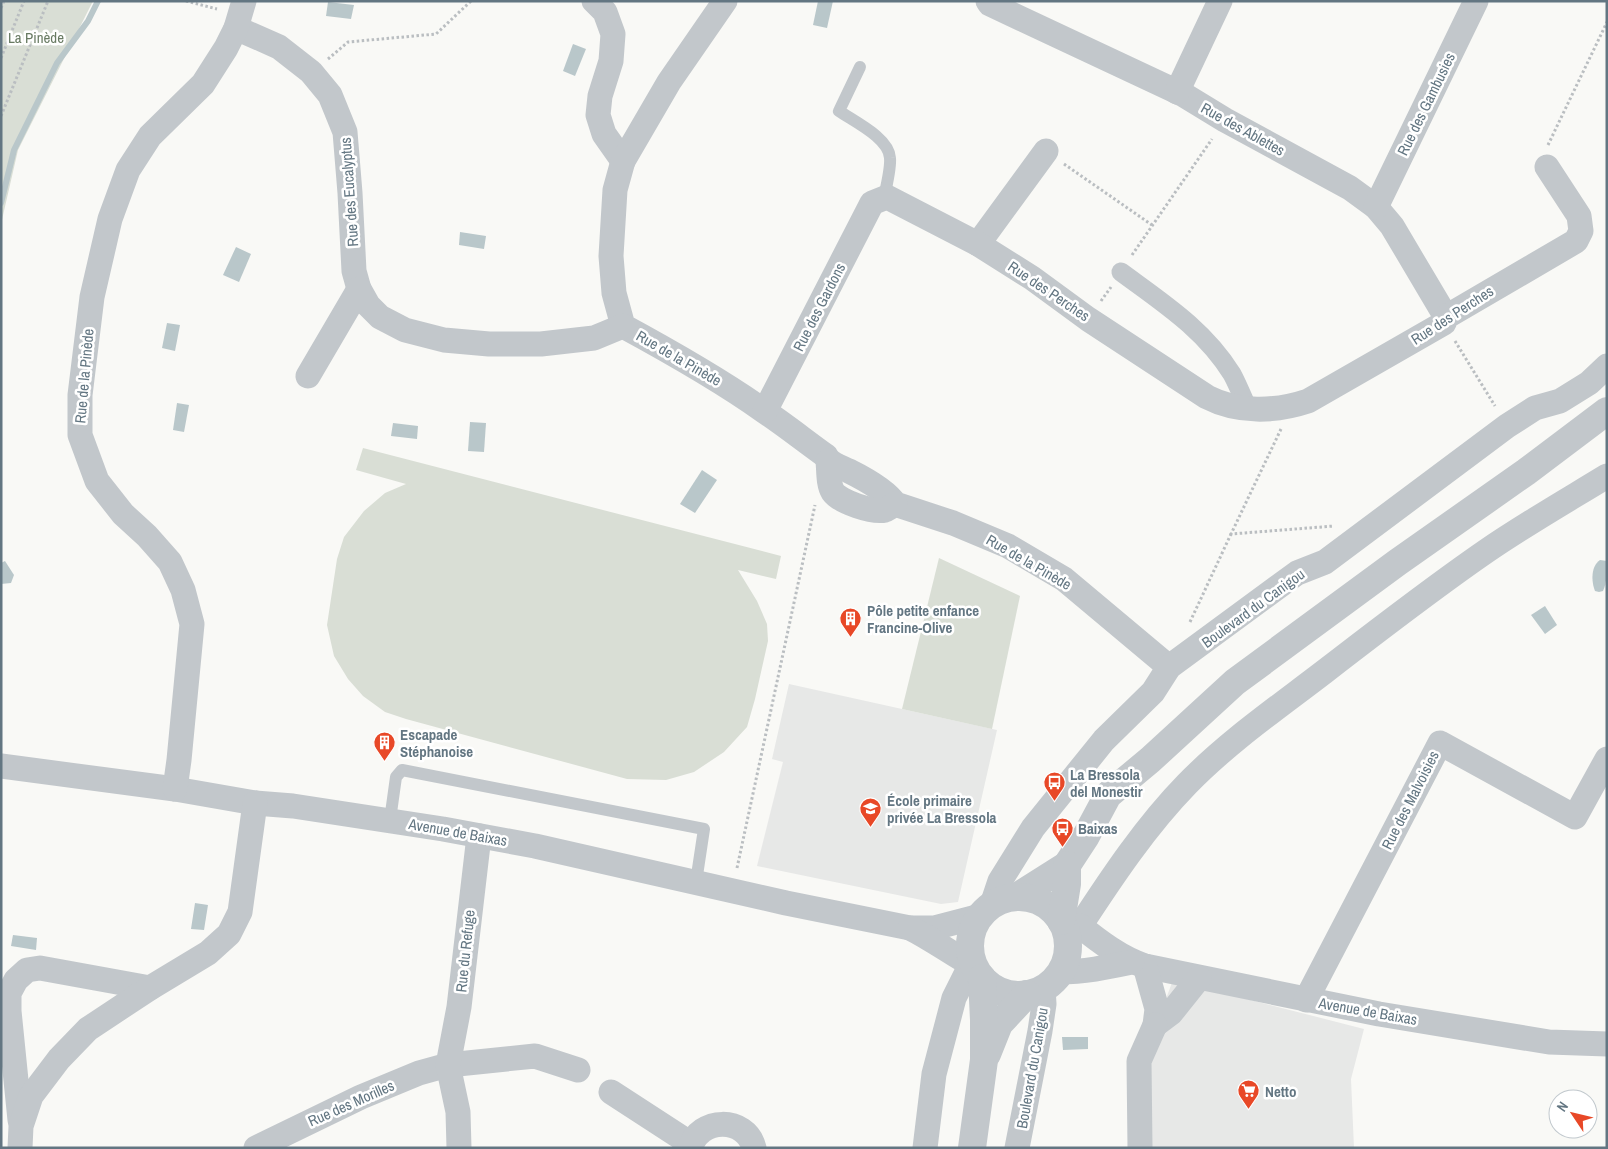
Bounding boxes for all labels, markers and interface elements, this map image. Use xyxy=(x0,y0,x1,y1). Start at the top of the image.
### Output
park label: La Pinède xyxy=(8,27,64,48)
street label: Rue des Gambusies xyxy=(1392,49,1460,159)
street label: Rue des Ablettes xyxy=(1197,97,1289,161)
street label: Rue des Eucalyptus xyxy=(335,137,363,247)
street label: Rue des Perches xyxy=(1004,256,1094,326)
street label: Rue des Gardons xyxy=(788,259,850,355)
street label: Rue des Perches xyxy=(1407,280,1497,350)
street label: Rue de la Pinède xyxy=(633,325,726,391)
street label: Rue de la Pinède xyxy=(69,328,99,424)
street label: Rue de la Pinède xyxy=(983,529,1076,595)
street label: Boulevard du Canigou xyxy=(1197,564,1309,652)
place label: Pôle petite enfance Francine-Olive xyxy=(867,600,979,638)
building icon: Pôle petite enfance Francine-Olive xyxy=(839,607,863,638)
place label: Escapade Stéphanoise xyxy=(400,724,473,762)
building icon: Escapade Stéphanoise xyxy=(372,731,396,762)
street label: Rue des Malvoisies xyxy=(1376,747,1444,853)
place label: La Bressola del Monestir xyxy=(1070,764,1143,802)
bus stop icon: La Bressola del Monestir xyxy=(1042,771,1066,802)
place label: École primaire privée La Bressola xyxy=(887,790,997,828)
school or university icon: École primaire privée La Bressola xyxy=(859,797,883,828)
street label: Avenue de Baixas xyxy=(406,813,509,851)
bus stop icon: Baixas xyxy=(1050,816,1074,847)
place label: Baixas xyxy=(1078,818,1118,839)
street label: Rue du Refuge xyxy=(450,909,480,993)
street label: Avenue de Baixas xyxy=(1316,992,1419,1030)
street label: Boulevard du Canigou xyxy=(1011,1006,1053,1130)
street label: Rue des Morilles xyxy=(305,1075,397,1131)
supermarket icon: Netto xyxy=(1237,1079,1261,1110)
place label: Netto xyxy=(1265,1081,1296,1102)
north arrow xyxy=(1548,1089,1598,1139)
text: N xyxy=(1553,1098,1572,1115)

